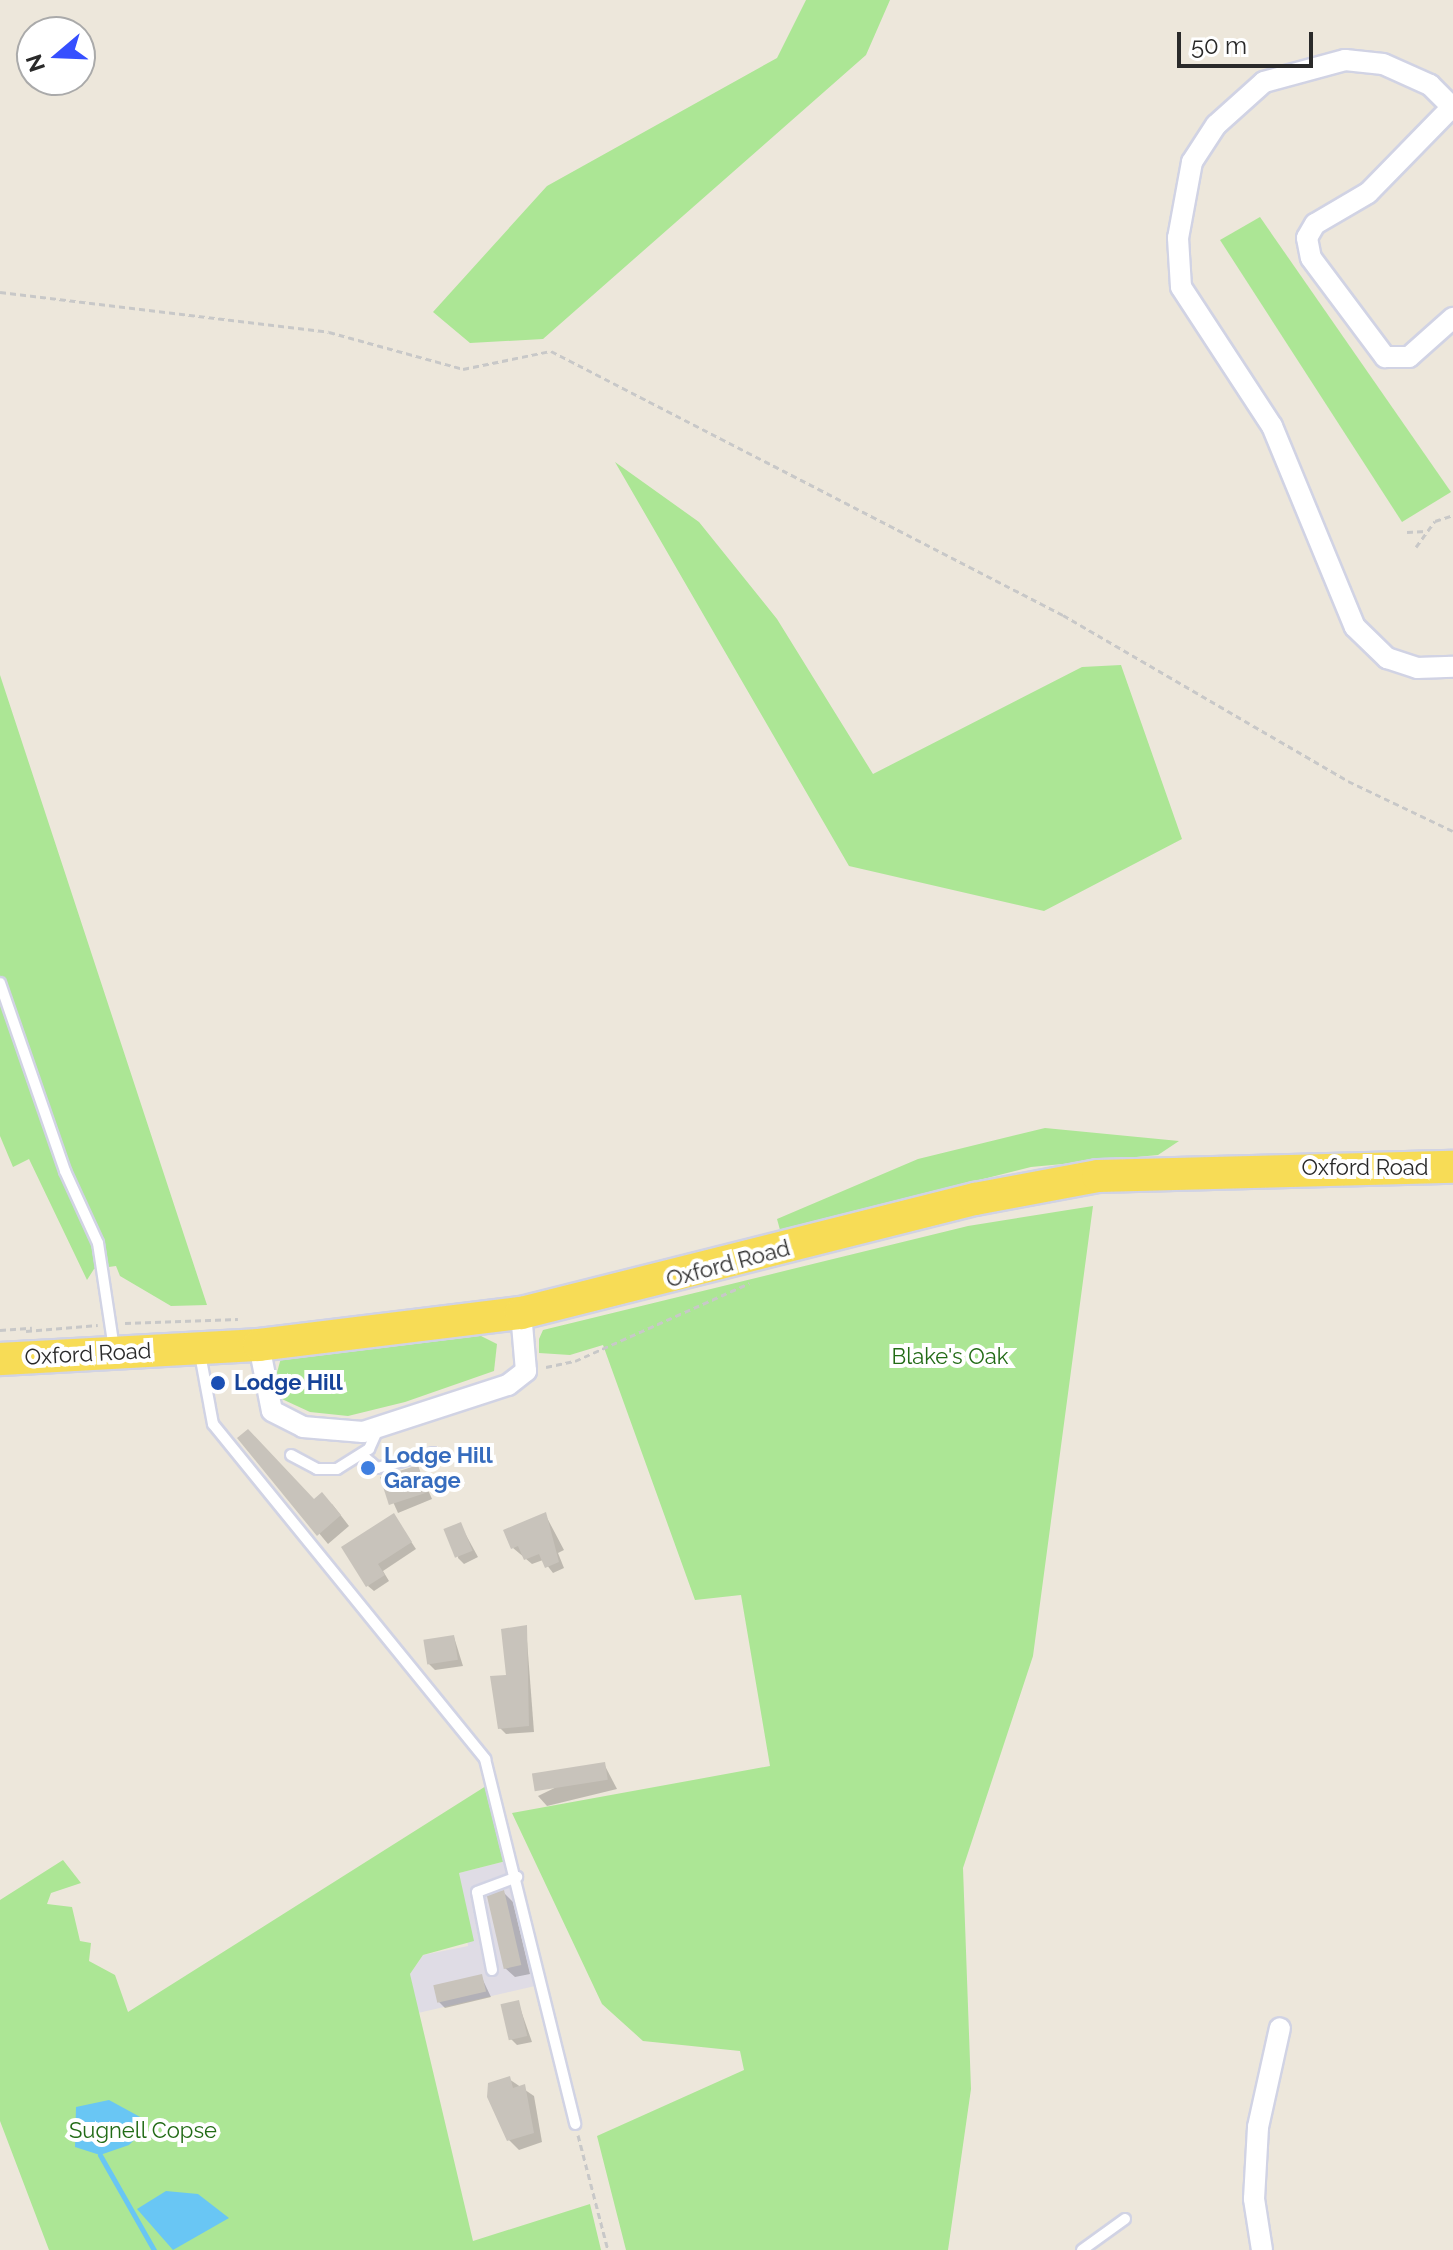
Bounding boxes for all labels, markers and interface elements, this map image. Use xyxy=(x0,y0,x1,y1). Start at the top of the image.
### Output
north arrow xyxy=(16,16,96,96)
scale bar xyxy=(1181,16,1317,66)
text: 50 m xyxy=(1191,31,1247,60)
text: N xyxy=(20,51,50,75)
street label: Oxford Road xyxy=(1302,1155,1428,1181)
street label: Oxford Road xyxy=(663,1235,793,1293)
street label: Oxford Road xyxy=(24,1337,152,1371)
park label: Blake's Oak xyxy=(892,1344,1008,1370)
place label: Lodge Hill xyxy=(234,1370,343,1396)
marker: Lodge Hill xyxy=(209,1374,227,1392)
place label: Lodge Hill Garage xyxy=(384,1442,493,1494)
marker: Lodge Hill Garage xyxy=(359,1459,377,1477)
park label: Sugnell Copse xyxy=(69,2118,217,2144)

